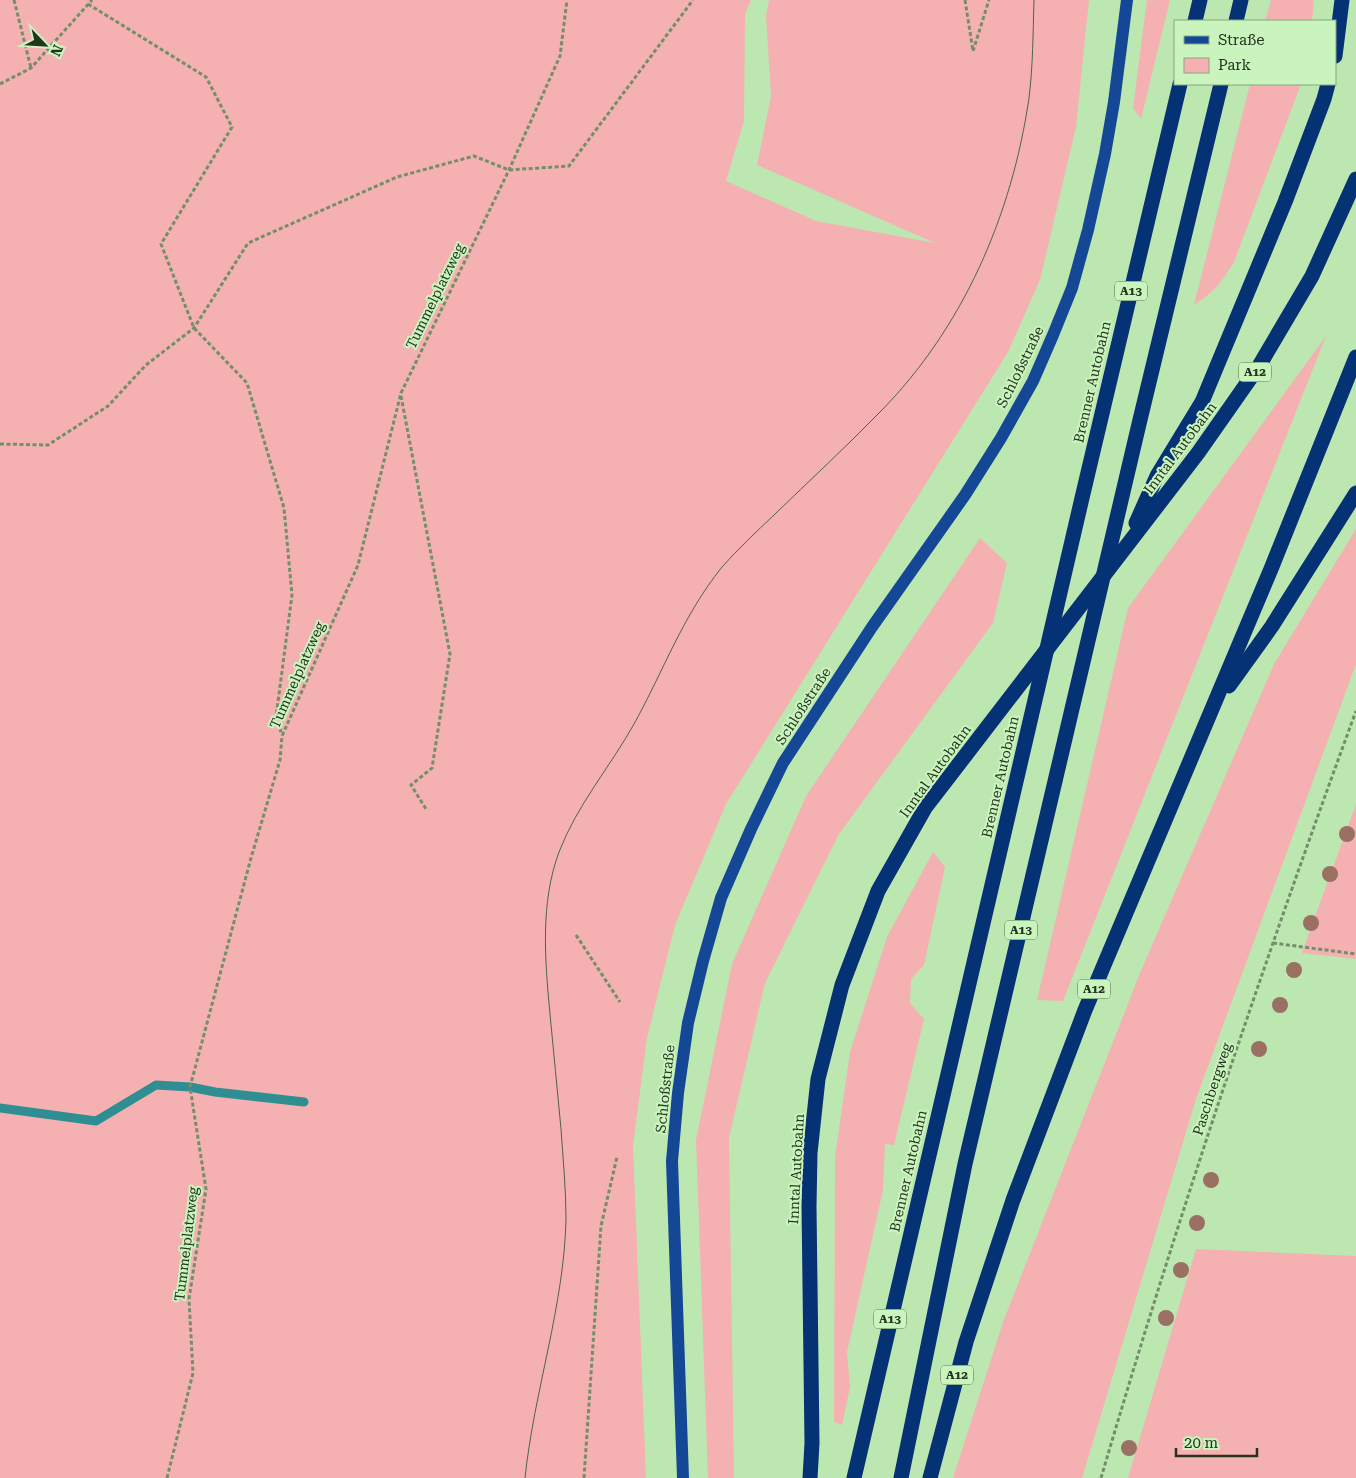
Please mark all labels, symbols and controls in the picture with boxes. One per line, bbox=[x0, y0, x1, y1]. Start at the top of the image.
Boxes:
north arrow bbox=[20, 20, 70, 70]
legend bbox=[1174, 20, 1336, 85]
text: Straße bbox=[1218, 31, 1265, 49]
text: N bbox=[47, 42, 66, 59]
text: Park bbox=[1218, 56, 1252, 74]
street label: Tummelplatzweg bbox=[403, 241, 467, 351]
road number: A13 bbox=[1115, 282, 1147, 300]
street label: Brenner Autobahn bbox=[1070, 320, 1114, 444]
street label: Schloßstraße bbox=[993, 323, 1047, 410]
road number: A12 bbox=[1239, 362, 1271, 382]
street label: Inntal Autobahn bbox=[1140, 399, 1220, 497]
street label: Tummelplatzweg bbox=[266, 619, 328, 731]
street label: Schloßstraße bbox=[772, 664, 834, 748]
street label: Brenner Autobahn bbox=[978, 715, 1022, 839]
street label: Inntal Autobahn bbox=[896, 722, 974, 820]
road number: A13 bbox=[1005, 920, 1037, 940]
road number: A12 bbox=[1078, 980, 1110, 999]
street label: Paschbergweg bbox=[1189, 1041, 1235, 1137]
street label: Schloßstraße bbox=[652, 1044, 678, 1134]
street label: Brenner Autobahn bbox=[886, 1109, 930, 1233]
street label: Inntal Autobahn bbox=[785, 1113, 807, 1225]
street label: Tummelplatzweg bbox=[171, 1186, 201, 1302]
road number: A13 bbox=[874, 1310, 906, 1328]
road number: A12 bbox=[941, 1366, 973, 1384]
scale bar bbox=[1176, 1426, 1257, 1458]
text: 20 m bbox=[1184, 1434, 1219, 1452]

